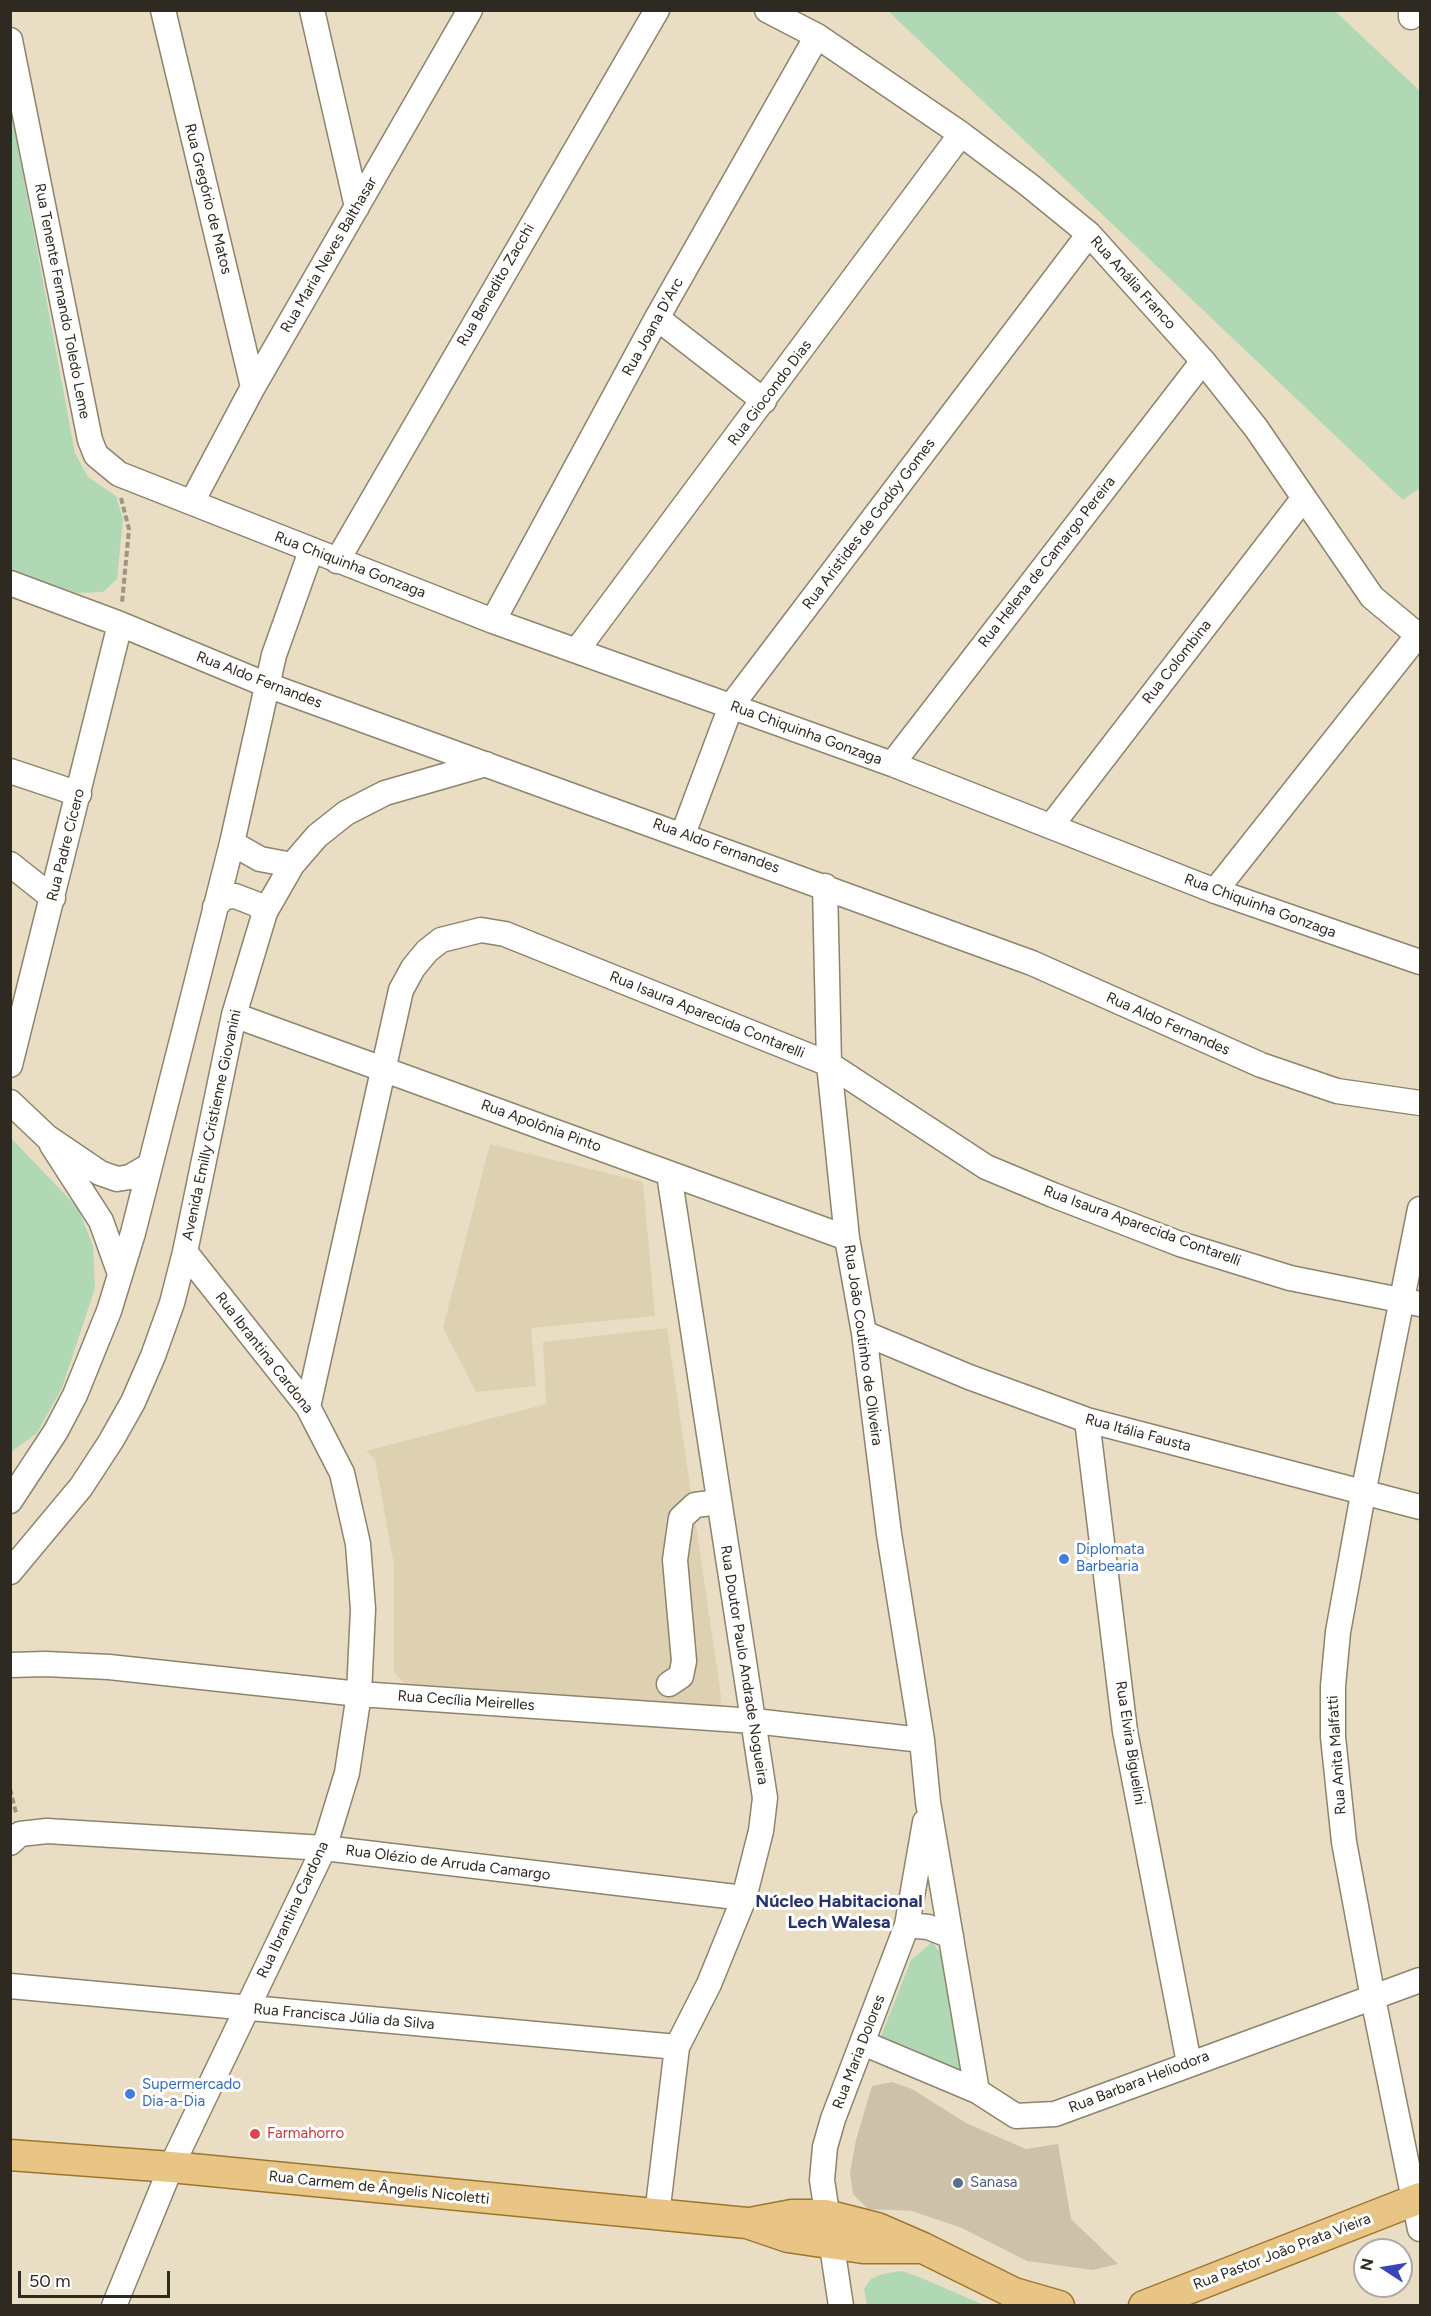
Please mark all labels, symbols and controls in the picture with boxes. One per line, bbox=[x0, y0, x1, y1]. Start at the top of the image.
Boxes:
street label: Rua Gregório de Matos bbox=[181, 122, 235, 276]
street label: Rua Maria Neves Balthasar bbox=[277, 174, 381, 336]
street label: Rua Tenente Fernando Toledo Leme bbox=[30, 182, 94, 420]
street label: Rua Benedito Zacchi bbox=[454, 220, 538, 350]
street label: Rua Anália Franco bbox=[1086, 233, 1180, 333]
street label: Rua Joana D'Arc bbox=[619, 275, 687, 379]
street label: Rua Giocondo Dias bbox=[724, 337, 816, 449]
street label: Rua Aristides de Godóy Gomes bbox=[799, 435, 939, 613]
street label: Rua Helena de Camargo Pereira bbox=[975, 473, 1119, 651]
street label: Rua Chiquinha Gonzaga bbox=[272, 528, 428, 602]
street label: Rua Colombina bbox=[1139, 616, 1215, 708]
street label: Rua Aldo Fernandes bbox=[193, 648, 325, 712]
street label: Rua Chiquinha Gonzaga bbox=[728, 697, 884, 769]
street label: Rua Padre Cícero bbox=[43, 787, 89, 903]
street label: Rua Aldo Fernandes bbox=[650, 815, 782, 877]
street label: Rua Chiquinha Gonzaga bbox=[1182, 870, 1338, 942]
street label: Rua Isaura Aparecida Contarelli bbox=[607, 968, 807, 1062]
street label: Rua Aldo Fernandes bbox=[1103, 989, 1233, 1059]
street label: Avenida Emilly Cristienne Giovanini bbox=[179, 1008, 245, 1242]
street label: Rua Apolônia Pinto bbox=[478, 1096, 604, 1156]
street label: Rua Isaura Aparecida Contarelli bbox=[1041, 1182, 1243, 1270]
street label: Rua João Coutinho de Oliveira bbox=[840, 1243, 886, 1447]
street label: Rua Ibrantina Cardona bbox=[211, 1289, 317, 1417]
street label: Rua Itália Fausta bbox=[1083, 1410, 1193, 1456]
place label: Diplomata Barbearia bbox=[1076, 1541, 1144, 1576]
street label: Rua Doutor Paulo Andrade Nogueira bbox=[716, 1544, 772, 1786]
marker: Diplomata Barbearia bbox=[1057, 1552, 1071, 1566]
street label: Rua Elvira Biguelini bbox=[1111, 1680, 1149, 1806]
street label: Rua Cecília Meirelles bbox=[397, 1687, 535, 1715]
street label: Rua Anita Malfatti bbox=[1324, 1695, 1350, 1815]
street label: Rua Ibrantina Cardona bbox=[253, 1839, 333, 1981]
street label: Rua Olézio de Arruda Camargo bbox=[344, 1841, 552, 1885]
district label: Núcleo Habitacional Lech Walesa bbox=[755, 1891, 923, 1934]
street label: Rua Maria Dolores bbox=[829, 1992, 889, 2112]
street label: Rua Francisca Júlia da Silva bbox=[253, 2000, 435, 2034]
street label: Rua Barbara Heliodora bbox=[1066, 2047, 1212, 2117]
place label: Supermercado Dia-a-Dia bbox=[142, 2076, 241, 2111]
marker: Supermercado Dia-a-Dia bbox=[123, 2087, 137, 2101]
place label: Farmahorro bbox=[267, 2125, 344, 2143]
marker: Farmahorro bbox=[248, 2127, 262, 2141]
street label: Rua Carmem de Ângelis Nicoletti bbox=[268, 2167, 490, 2209]
place label: Sanasa bbox=[970, 2174, 1018, 2192]
marker: Sanasa bbox=[951, 2176, 965, 2190]
street label: Rua Pastor João Prata Vieira bbox=[1191, 2210, 1373, 2294]
north arrow bbox=[1353, 2238, 1413, 2298]
text: N bbox=[1356, 2257, 1377, 2273]
scale bar bbox=[21, 2259, 172, 2297]
text: 50 m bbox=[29, 2270, 71, 2292]

